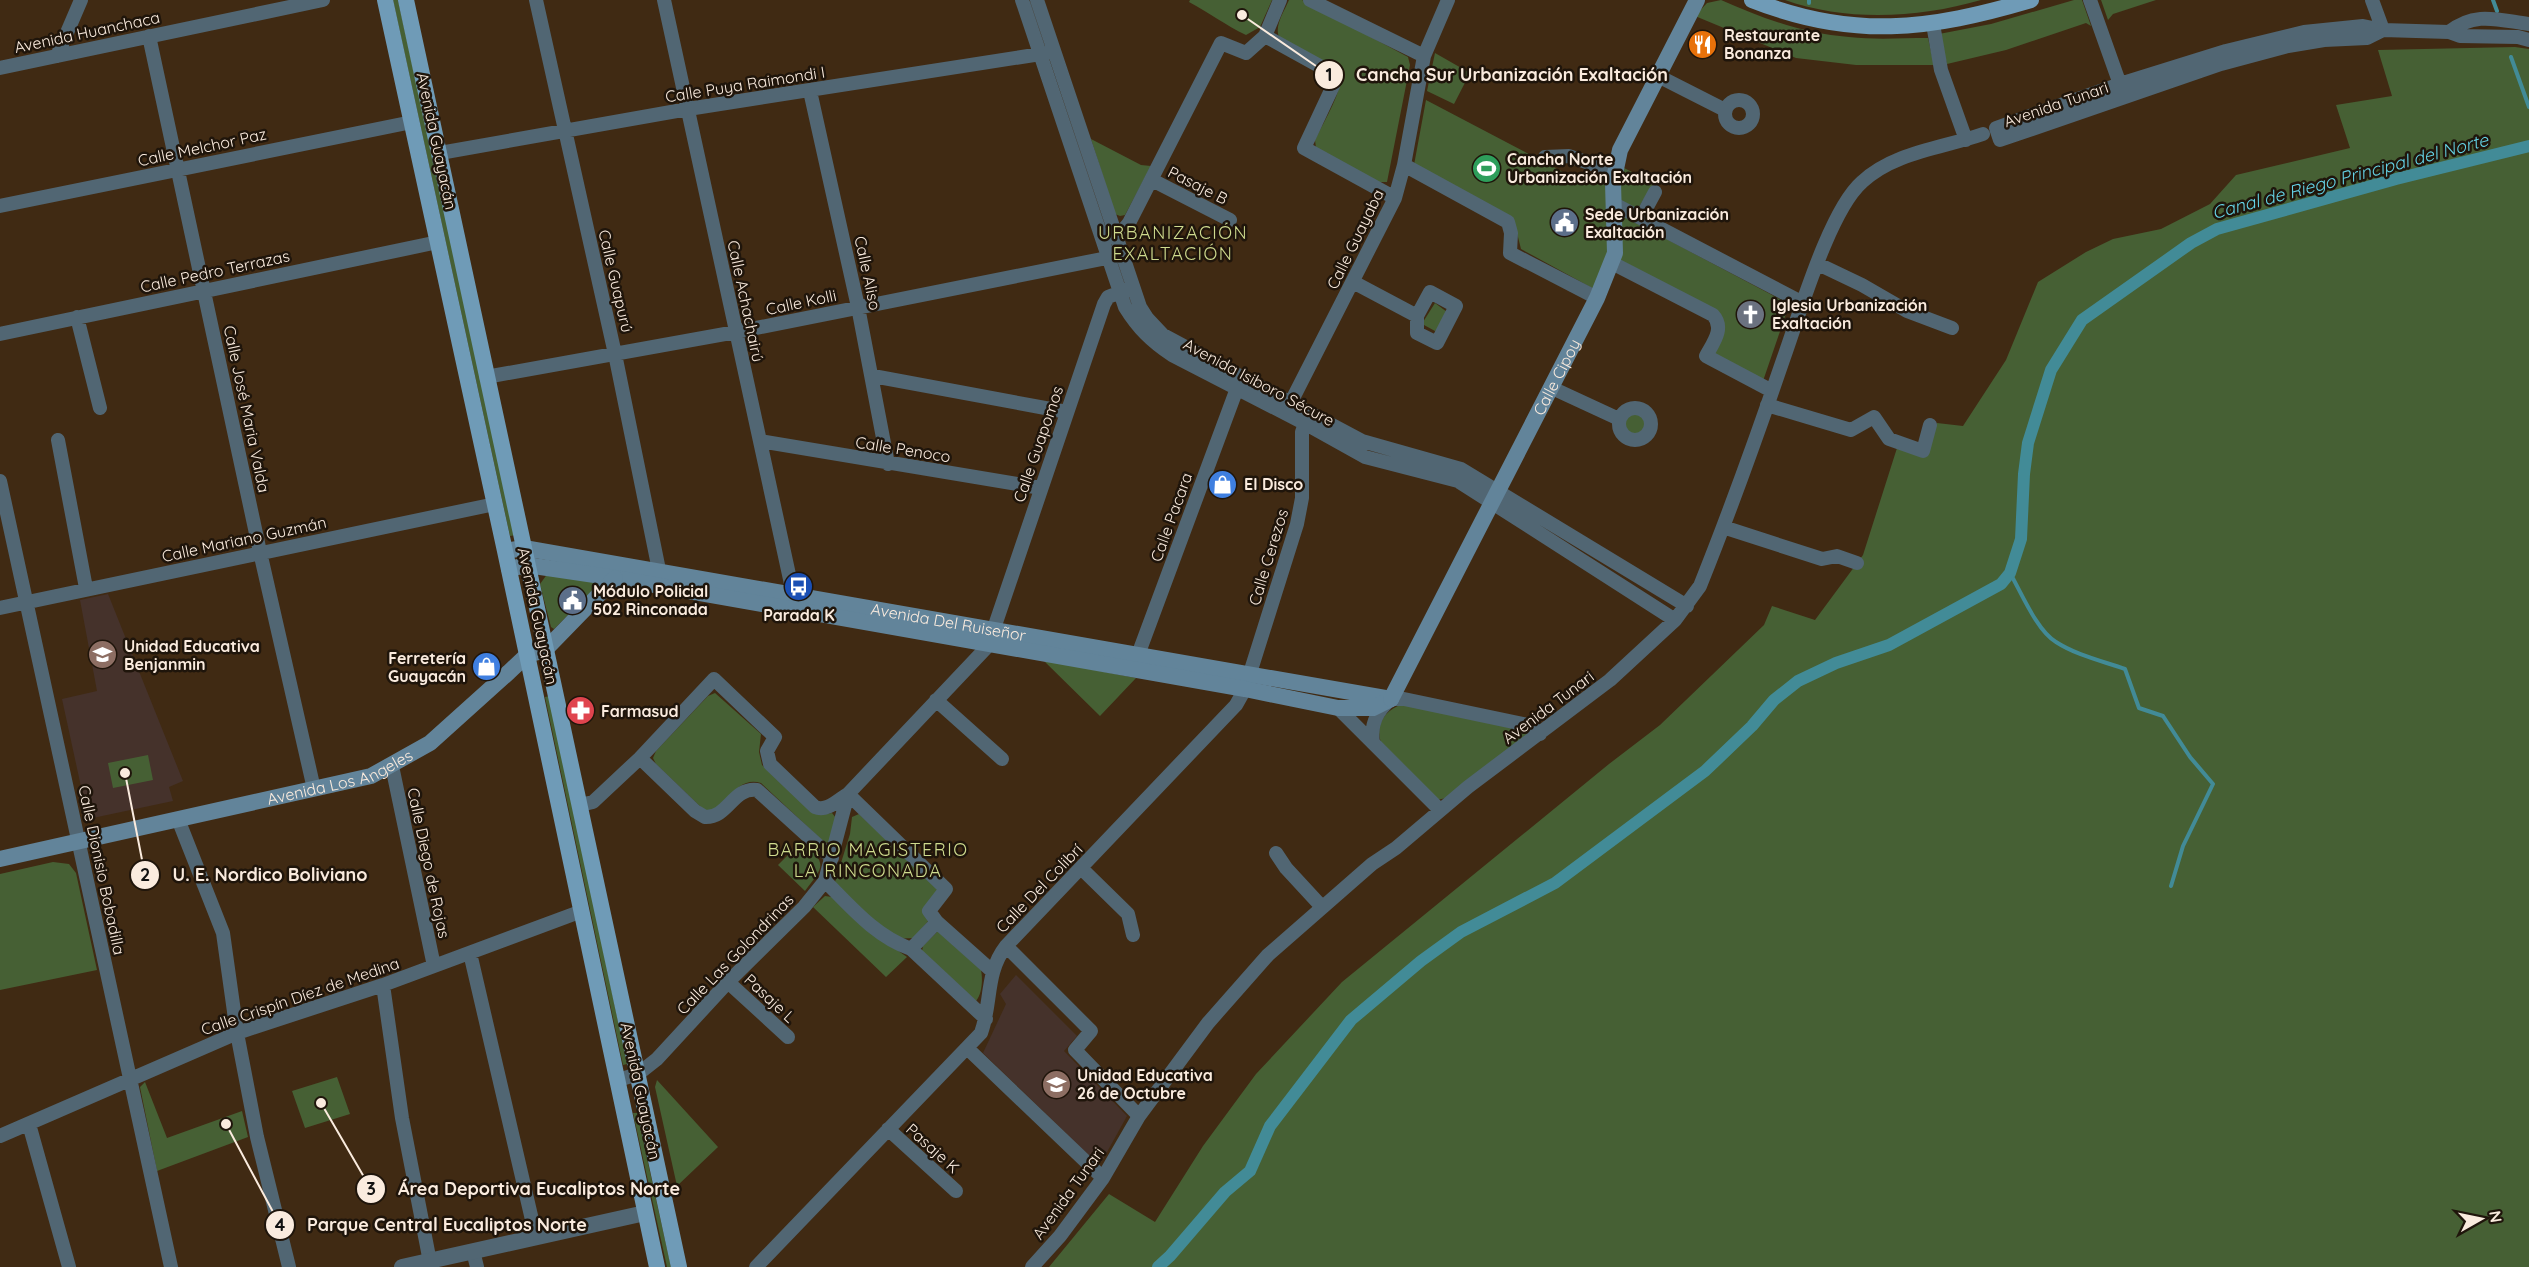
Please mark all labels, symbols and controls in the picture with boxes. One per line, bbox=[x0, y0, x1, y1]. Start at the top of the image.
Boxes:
street label: Avenida Huanchaca bbox=[12, 7, 162, 57]
place label: Restaurante Bonanza bbox=[1724, 25, 1820, 63]
restaurant icon: Restaurante Bonanza bbox=[1687, 28, 1719, 60]
callout: Cancha Sur Urbanización Exaltación bbox=[1314, 57, 1680, 93]
street label: Calle Puya Raimondi I bbox=[664, 62, 826, 106]
text: 1 bbox=[1325, 63, 1333, 86]
text: Cancha Sur Urbanización Exaltación bbox=[1356, 63, 1668, 86]
street label: Avenida Guayacán bbox=[413, 71, 461, 211]
street label: Avenida Tunari bbox=[2001, 77, 2111, 131]
street label: Calle Melchor Paz bbox=[136, 124, 268, 170]
water label: Canal de Riego Principal del Norte bbox=[2209, 128, 2491, 224]
place label: Cancha Norte Urbanización Exaltación bbox=[1507, 149, 1692, 187]
sports icon: Cancha Norte Urbanización Exaltación bbox=[1470, 152, 1502, 184]
street label: Pasaje B bbox=[1165, 161, 1231, 209]
street label: Calle Guayaba bbox=[1322, 186, 1388, 292]
place label: Sede Urbanización Exaltación bbox=[1585, 204, 1729, 242]
public building icon: Sede Urbanización Exaltación bbox=[1548, 207, 1580, 239]
district label: URBANIZACIÓN EXALTACIÓN bbox=[1098, 221, 1248, 265]
street label: Calle Guapurú bbox=[594, 228, 638, 334]
street label: Calle Aliso bbox=[850, 234, 886, 312]
street label: Calle Achachairú bbox=[723, 238, 769, 364]
street label: Calle Pedro Terrazas bbox=[138, 245, 292, 297]
street label: Calle Kolli bbox=[764, 285, 838, 319]
place label: Iglesia Urbanización Exaltación bbox=[1772, 295, 1927, 333]
church icon: Iglesia Urbanización Exaltación bbox=[1735, 298, 1767, 330]
street label: Calle José Maria Valda bbox=[220, 324, 274, 494]
street label: Avenida Isiboro Sécure bbox=[1180, 334, 1338, 430]
street label: Calle Cipoy bbox=[1529, 335, 1584, 419]
street label: Calle Guapomos bbox=[1009, 383, 1067, 505]
street label: Calle Penoco bbox=[854, 432, 952, 466]
shop icon: El Disco bbox=[1207, 468, 1239, 500]
street label: Calle Pacara bbox=[1146, 470, 1196, 564]
place label: El Disco bbox=[1244, 474, 1303, 494]
street label: Calle Cerezos bbox=[1244, 506, 1292, 608]
street label: Calle Mariano Guzmán bbox=[160, 512, 328, 566]
street label: Avenida Guayacán bbox=[514, 546, 562, 686]
bus stop icon: Parada K bbox=[783, 571, 815, 603]
place label: Módulo Policial 502 Rinconada bbox=[593, 581, 708, 619]
public building icon: Módulo Policial 502 Rinconada bbox=[556, 584, 588, 616]
street label: Avenida Del Ruiseñor bbox=[869, 599, 1028, 645]
place label: Parada K bbox=[763, 605, 835, 625]
place label: Unidad Educativa Benjanmin bbox=[124, 636, 260, 674]
school or university icon: Unidad Educativa Benjanmin bbox=[87, 639, 119, 671]
place label: Ferretería Guayacán bbox=[388, 648, 466, 686]
shop icon: Ferretería Guayacán bbox=[471, 651, 503, 683]
street label: Avenida Tunari bbox=[1498, 666, 1598, 748]
pharmacy icon: Farmasud bbox=[564, 695, 596, 727]
place label: Farmasud bbox=[601, 701, 679, 721]
street label: Avenida Los Angeles bbox=[265, 745, 416, 809]
street label: Calle Dionisio Bobadilla bbox=[74, 784, 130, 956]
street label: Calle Diego de Rojas bbox=[403, 786, 455, 940]
district label: BARRIO MAGISTERIO LA RINCONADA bbox=[767, 838, 969, 882]
street label: Calle Del Colibrí bbox=[992, 839, 1087, 937]
callout: U. E. Nordico Boliviano bbox=[130, 857, 379, 893]
text: 2 bbox=[140, 863, 150, 886]
text: U. E. Nordico Boliviano bbox=[173, 863, 367, 886]
street label: Calle Las Golondrinas bbox=[672, 890, 798, 1018]
street label: Calle Crispín Díez de Medina bbox=[198, 953, 402, 1039]
street label: Pasaje L bbox=[740, 969, 800, 1027]
street label: Avenida Guayacán bbox=[617, 1021, 665, 1161]
place label: Unidad Educativa 26 de Octubre bbox=[1077, 1065, 1213, 1103]
school or university icon: Unidad Educativa 26 de Octubre bbox=[1040, 1068, 1072, 1100]
street label: Pasaje K bbox=[902, 1119, 964, 1177]
street label: Avenida Tunari bbox=[1028, 1143, 1108, 1243]
callout: Área Deportiva Eucaliptos Norte bbox=[356, 1171, 693, 1207]
text: 3 bbox=[366, 1177, 376, 1200]
text: Área Deportiva Eucaliptos Norte bbox=[398, 1177, 680, 1200]
north arrow bbox=[2451, 1189, 2511, 1249]
callout: Parque Central Eucaliptos Norte bbox=[265, 1207, 599, 1243]
text: N bbox=[2485, 1209, 2507, 1224]
text: 4 bbox=[275, 1213, 286, 1236]
text: Parque Central Eucaliptos Norte bbox=[307, 1213, 587, 1236]

